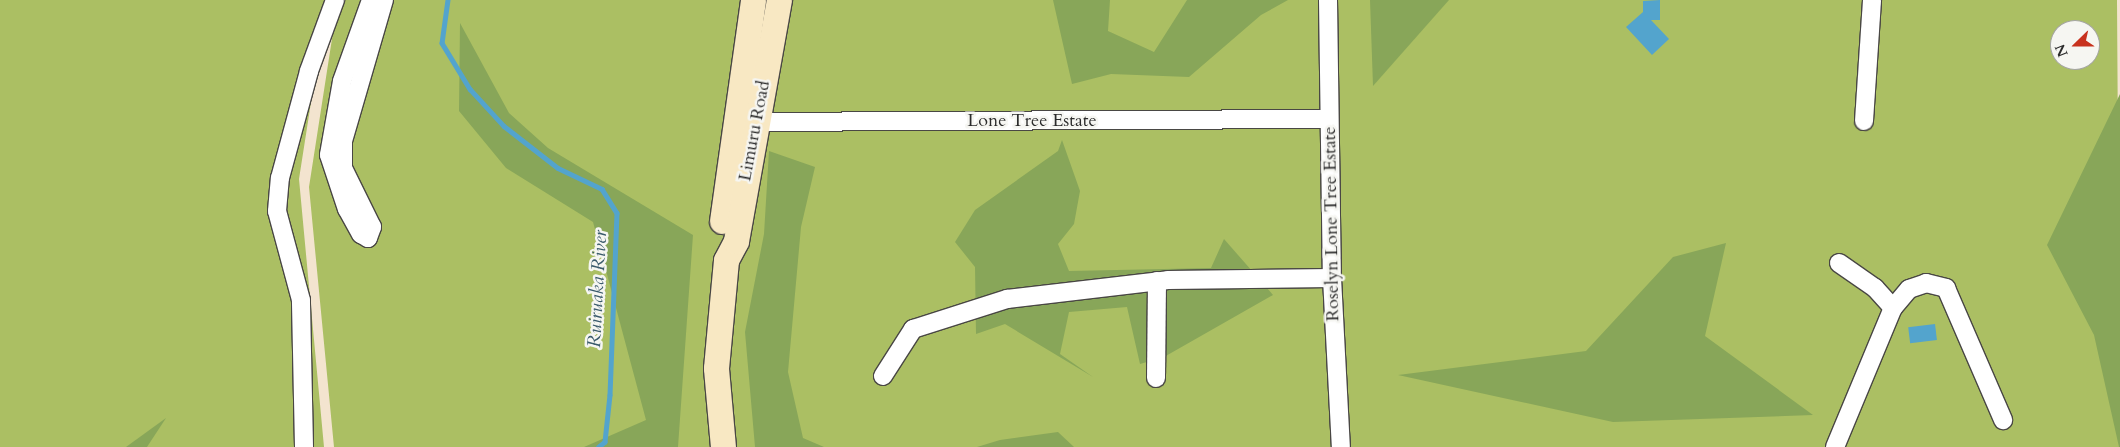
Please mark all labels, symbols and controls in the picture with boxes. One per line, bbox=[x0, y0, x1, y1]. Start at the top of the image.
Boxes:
north arrow bbox=[2050, 20, 2100, 70]
text: N bbox=[2050, 41, 2073, 60]
street label: Limuru Road bbox=[735, 79, 775, 183]
street label: Lone Tree Estate bbox=[967, 110, 1097, 132]
street label: Roselyn Lone Tree Estate bbox=[1320, 126, 1344, 322]
water label: Ruiruaka River bbox=[584, 230, 612, 348]

